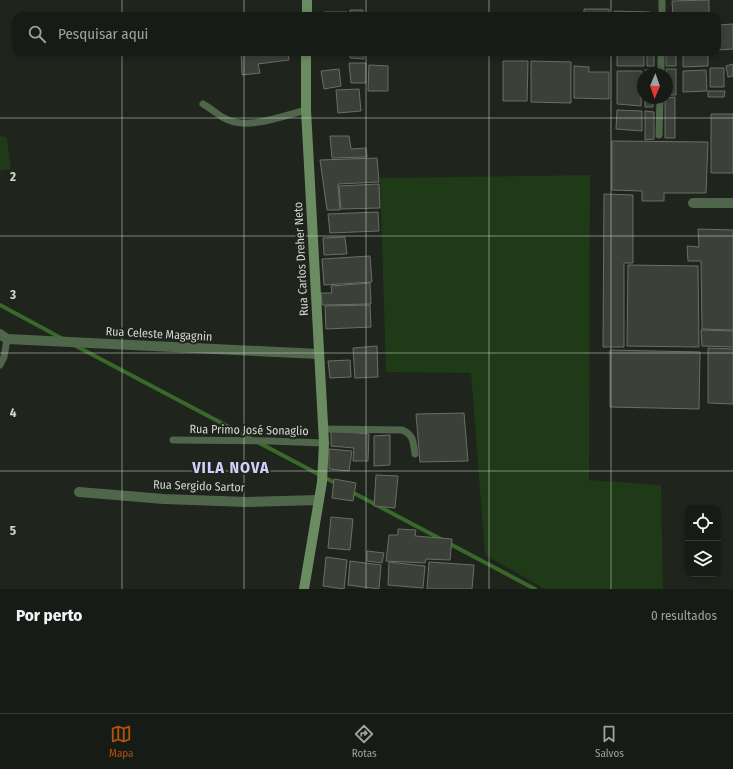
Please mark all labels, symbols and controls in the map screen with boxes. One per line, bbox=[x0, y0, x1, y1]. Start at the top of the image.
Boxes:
search box bbox=[12, 12, 721, 56]
icon: search bbox=[26, 23, 48, 45]
text: Pesquisar aqui bbox=[58, 25, 148, 43]
north arrow bbox=[637, 68, 673, 104]
text: 2 bbox=[9, 169, 16, 184]
street label: Rua Carlos Dreher Neto bbox=[291, 202, 311, 316]
text: 3 bbox=[9, 287, 16, 302]
street label: Rua Celeste Magagnin bbox=[105, 324, 213, 344]
text: 4 bbox=[10, 405, 17, 420]
street label: Rua Primo José Sonaglio bbox=[189, 422, 309, 438]
district label: VILA NOVA bbox=[191, 458, 270, 477]
street label: Rua Sergido Sartor bbox=[153, 477, 246, 495]
map controls bbox=[685, 505, 721, 577]
button: locate bbox=[685, 505, 721, 541]
text: 5 bbox=[10, 523, 16, 538]
button: layers bbox=[685, 541, 721, 577]
text: Por perto bbox=[16, 605, 82, 626]
text: 0 resultados bbox=[651, 608, 717, 623]
tab: Mapa bbox=[109, 723, 133, 760]
tab: Rotas bbox=[352, 723, 377, 760]
tab: Salvos bbox=[595, 723, 624, 760]

